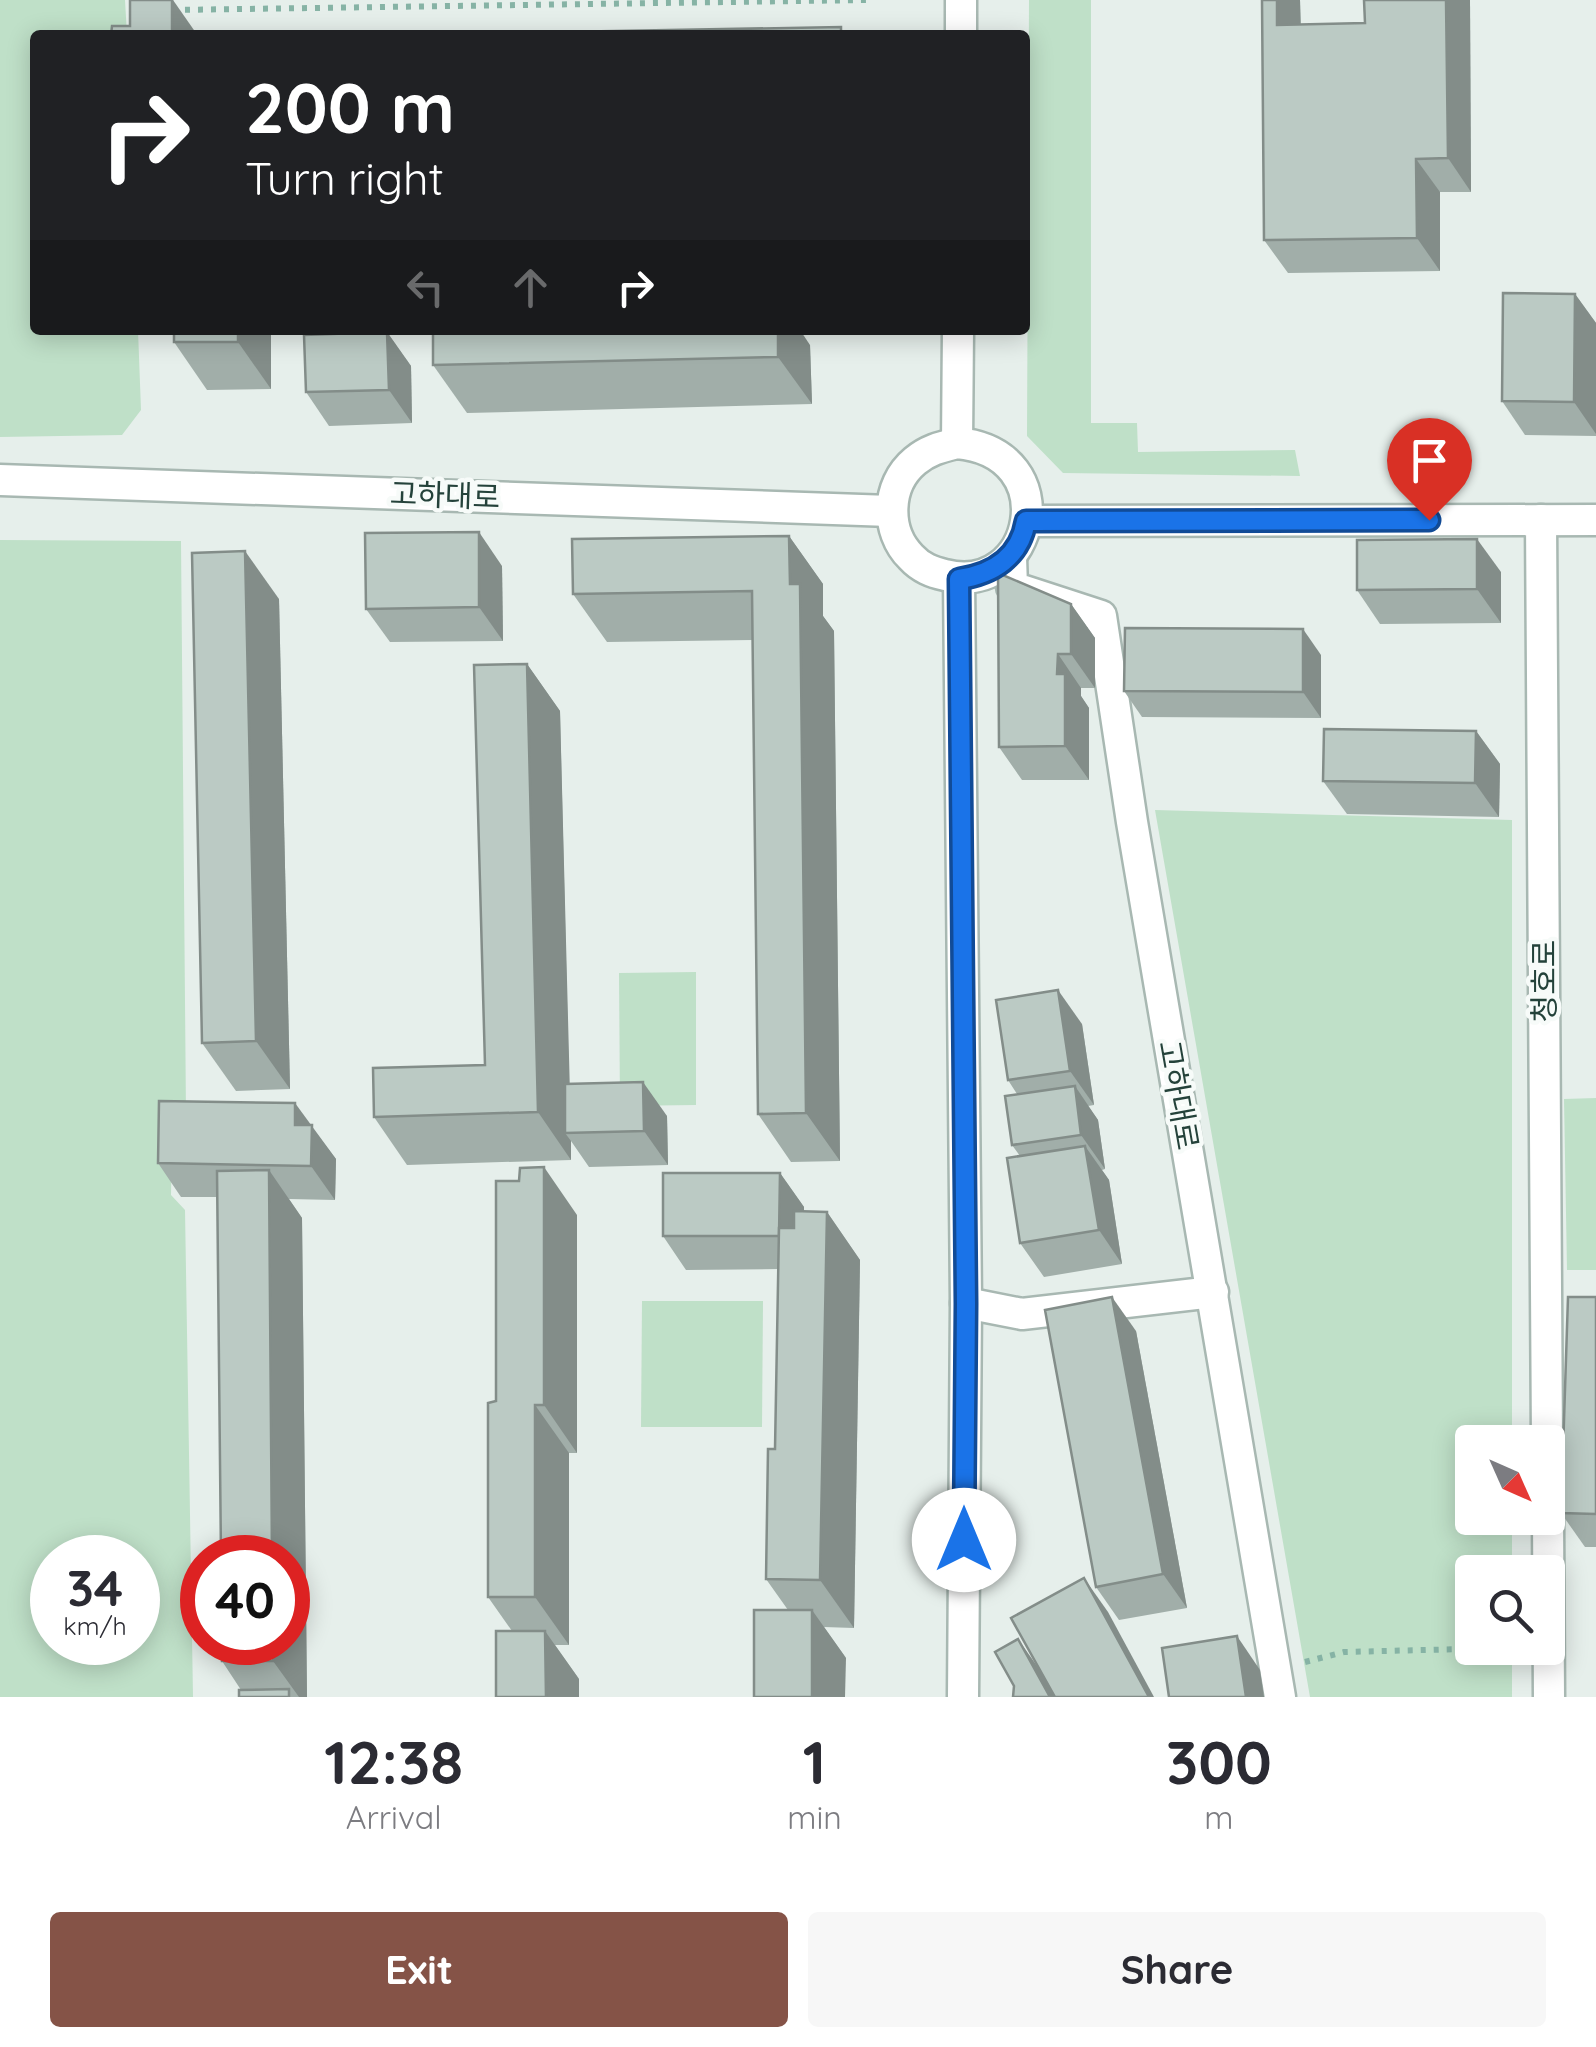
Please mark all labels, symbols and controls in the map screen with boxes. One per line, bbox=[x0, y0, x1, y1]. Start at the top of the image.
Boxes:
text: 200 m bbox=[245, 63, 455, 151]
icon: right bbox=[80, 70, 210, 200]
text: Turn right bbox=[245, 150, 444, 206]
icon: left bbox=[398, 260, 453, 315]
icon: ahead bbox=[503, 260, 558, 315]
icon: right bbox=[608, 260, 663, 315]
pin bbox=[1387, 418, 1472, 521]
icon: arrive bbox=[1402, 433, 1457, 488]
street label: 고하대로 bbox=[389, 474, 501, 516]
street label: 청호로 bbox=[1525, 940, 1563, 1022]
street label: 고하대로 bbox=[1151, 1037, 1207, 1153]
north arrow bbox=[1455, 1425, 1565, 1535]
map controls bbox=[1455, 1425, 1565, 1665]
position arrow bbox=[912, 1488, 1016, 1592]
speed limit sign: 40 bbox=[180, 1535, 310, 1665]
button: search bbox=[1455, 1555, 1565, 1665]
text: 34 bbox=[67, 1556, 123, 1619]
text: km/h bbox=[63, 1610, 127, 1641]
text: 12:38 bbox=[324, 1724, 463, 1799]
text: 1 bbox=[803, 1724, 826, 1799]
text: 300 bbox=[1166, 1724, 1272, 1799]
text: Arrival bbox=[346, 1797, 442, 1837]
text: min bbox=[787, 1797, 842, 1837]
text: m bbox=[1204, 1797, 1233, 1837]
button: Exit bbox=[50, 1912, 788, 2027]
button: Share bbox=[808, 1912, 1546, 2027]

